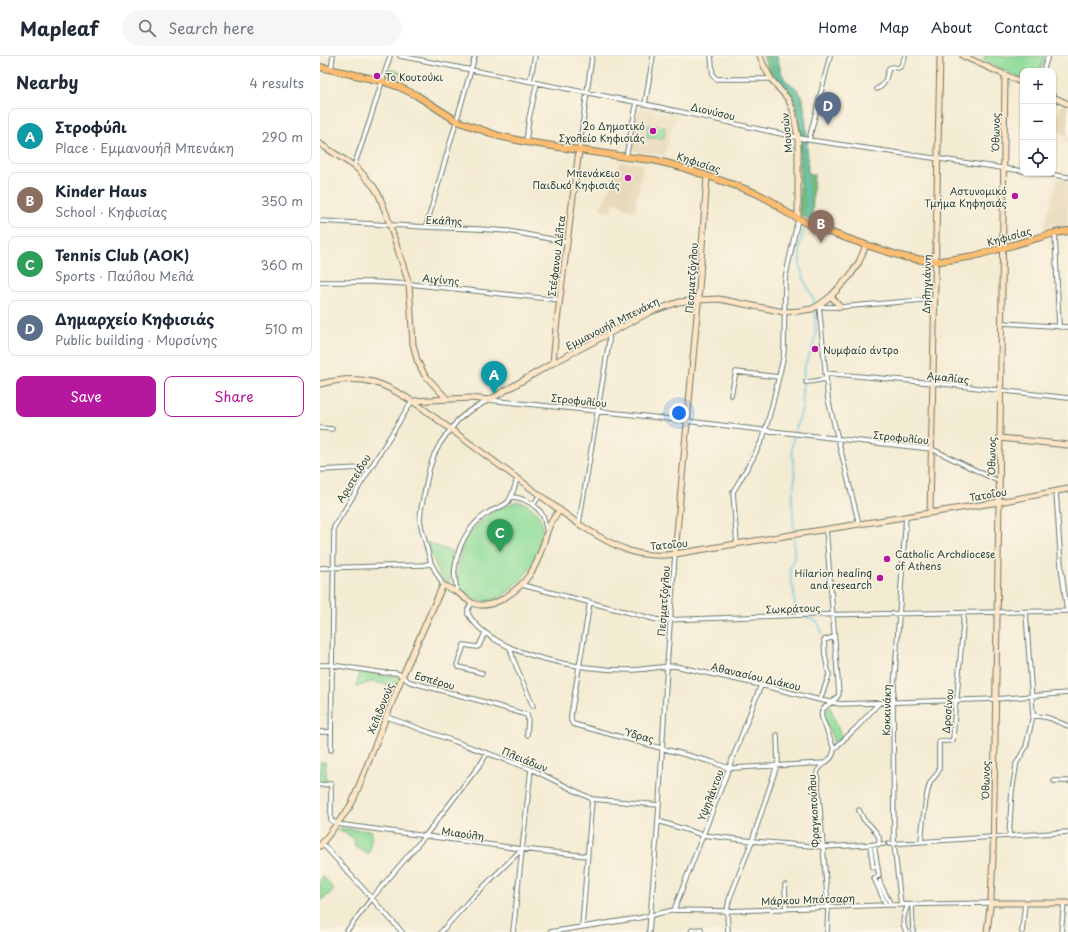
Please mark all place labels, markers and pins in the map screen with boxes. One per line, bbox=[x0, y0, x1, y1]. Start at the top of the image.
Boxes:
place label: Το Κουτούκι bbox=[385, 69, 444, 84]
marker: Το Κουτούκι bbox=[372, 71, 382, 81]
pin: D bbox=[815, 92, 841, 125]
place label: 2ο Δημοτικό Σχολείο Κηφισιάς bbox=[559, 118, 645, 145]
marker: 2ο Δημοτικό Σχολείο Κηφισιάς bbox=[648, 126, 658, 136]
place label: Μπενάκειο Παιδικό Κηφισιάς bbox=[533, 165, 620, 192]
marker: Μπενάκειο Παιδικό Κηφισιάς bbox=[623, 173, 633, 183]
place label: Αστυνομικό Τμήμα Κηφησιάς bbox=[924, 183, 1007, 210]
marker: Αστυνομικό Τμήμα Κηφησιάς bbox=[1010, 191, 1020, 201]
pin: B bbox=[808, 210, 834, 243]
place label: Νυμφαίο άντρο bbox=[823, 342, 899, 358]
marker: Νυμφαίο άντρο bbox=[810, 344, 820, 354]
pin: A bbox=[481, 361, 507, 394]
pin: C bbox=[487, 519, 513, 552]
place label: Catholic Archdiocese of Athens bbox=[895, 546, 996, 573]
marker: Catholic Archdiocese of Athens bbox=[882, 554, 892, 564]
place label: Hilarion healing and research bbox=[795, 565, 872, 592]
marker: Hilarion healing and research bbox=[875, 573, 885, 583]

